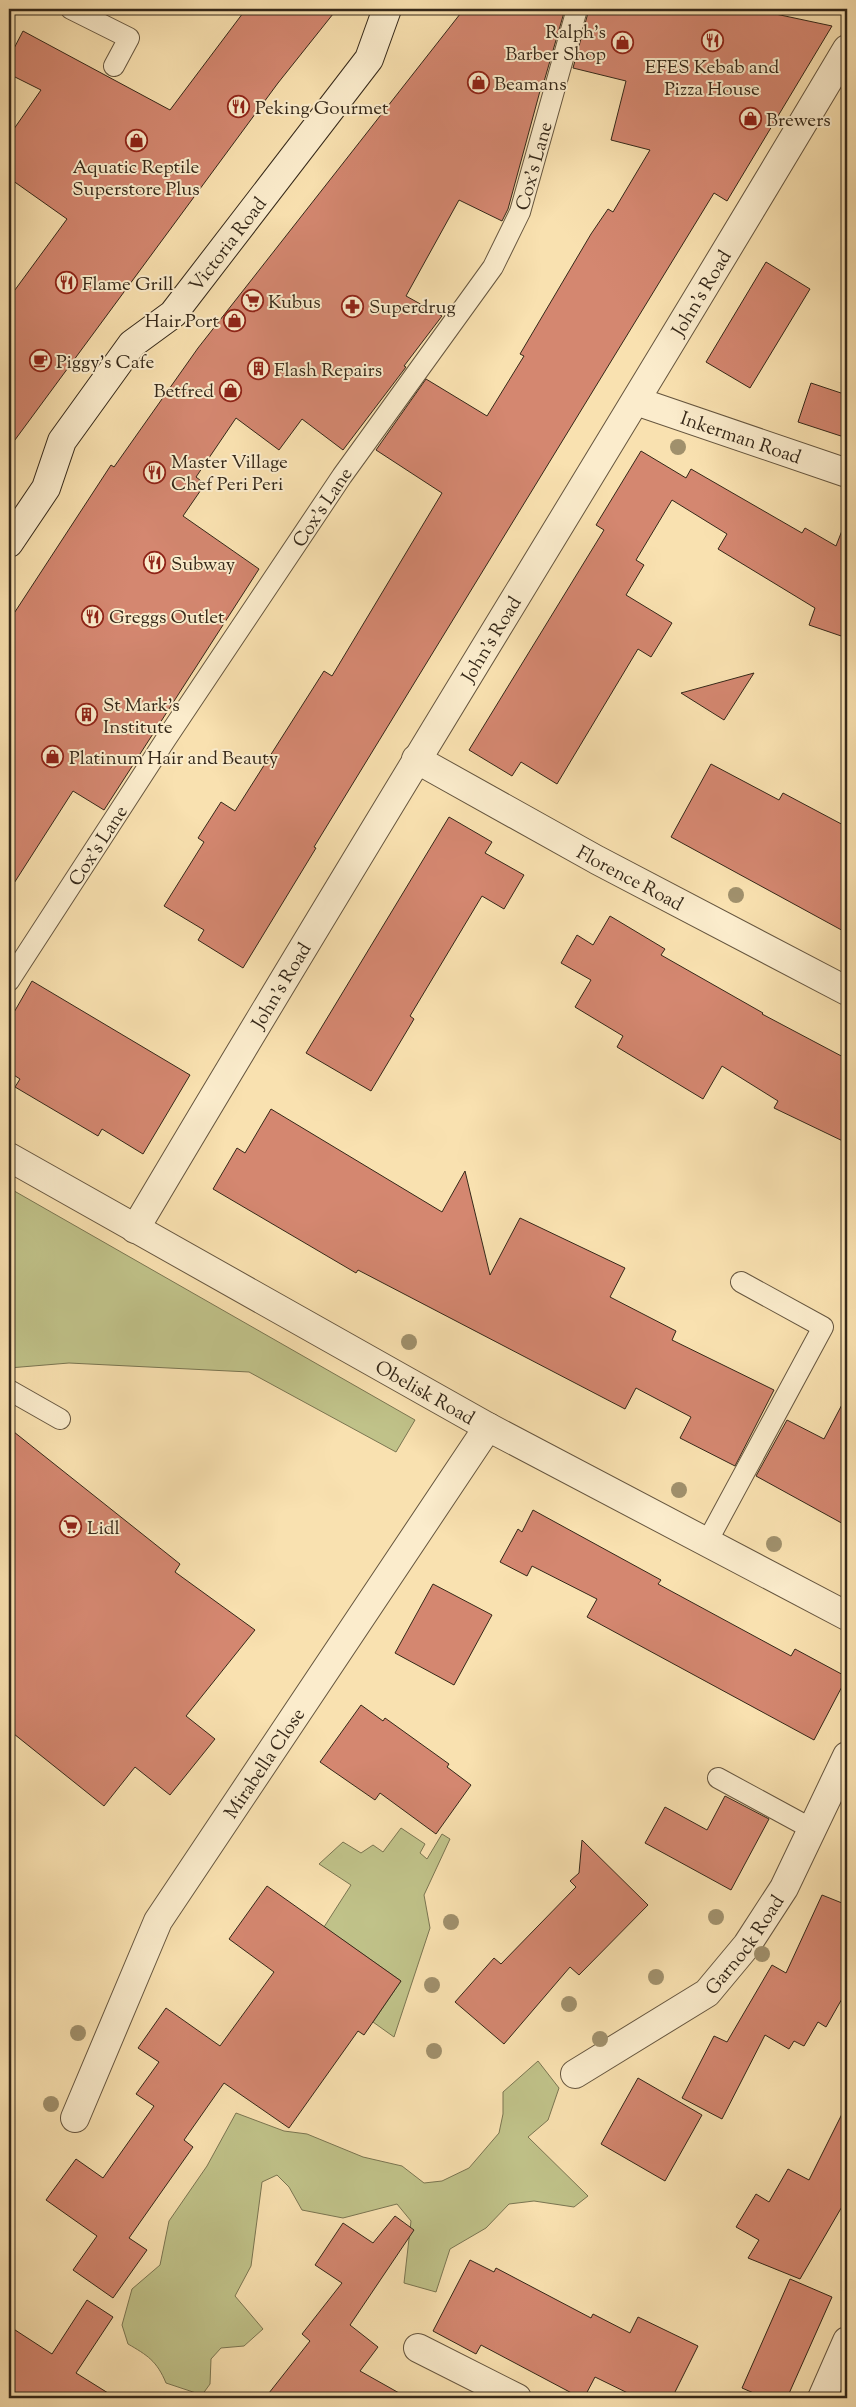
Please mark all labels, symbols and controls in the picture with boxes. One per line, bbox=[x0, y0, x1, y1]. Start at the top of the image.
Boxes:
place label: Ralph's Barber Shop bbox=[505, 20, 606, 69]
restaurant icon: EFES Kebab and Pizza House bbox=[700, 28, 724, 52]
shop icon: Ralph's Barber Shop bbox=[610, 30, 634, 54]
place label: EFES Kebab and Pizza House bbox=[645, 55, 779, 104]
shop icon: Beamans bbox=[466, 71, 490, 95]
place label: Beamans bbox=[494, 72, 567, 99]
restaurant icon: Peking Gourmet bbox=[227, 95, 251, 119]
place label: Peking Gourmet bbox=[255, 96, 389, 123]
shop icon: Brewers bbox=[738, 107, 762, 131]
place label: Brewers bbox=[766, 108, 831, 135]
street label: Cox's Lane bbox=[510, 119, 561, 214]
shop icon: Aquatic Reptile Superstore Plus bbox=[124, 128, 148, 152]
place label: Aquatic Reptile Superstore Plus bbox=[72, 155, 200, 204]
street label: Victoria Road bbox=[184, 192, 274, 298]
street label: John's Road bbox=[666, 246, 740, 343]
restaurant icon: Flame Grill bbox=[54, 271, 78, 295]
place label: Flame Grill bbox=[82, 272, 174, 299]
supermarket icon: Kubus bbox=[240, 289, 264, 313]
place label: Kubus bbox=[268, 290, 321, 317]
pharmacy icon: Superdrug bbox=[341, 294, 365, 318]
place label: Superdrug bbox=[369, 295, 456, 322]
shop icon: Hair Port bbox=[223, 308, 247, 332]
place label: Hair Port bbox=[145, 309, 219, 336]
cafe icon: Piggy's Cafe bbox=[28, 349, 52, 373]
place label: Piggy's Cafe bbox=[56, 350, 155, 377]
building icon: Flash Repairs bbox=[246, 357, 270, 381]
place label: Flash Repairs bbox=[274, 358, 382, 385]
shop icon: Betfred bbox=[218, 378, 242, 402]
place label: Betfred bbox=[154, 379, 214, 406]
street label: Inkerman Road bbox=[676, 406, 804, 472]
place label: Master Village Chef Peri Peri bbox=[171, 450, 288, 499]
restaurant icon: Master Village Chef Peri Peri bbox=[143, 460, 167, 484]
street label: Cox's Lane bbox=[287, 462, 360, 553]
restaurant icon: Subway bbox=[143, 551, 167, 575]
place label: Subway bbox=[171, 552, 236, 579]
street label: John's Road bbox=[456, 592, 529, 689]
restaurant icon: Greggs Outlet bbox=[81, 604, 105, 628]
place label: Greggs Outlet bbox=[109, 605, 225, 632]
place label: St Mark's Institute bbox=[103, 693, 180, 742]
building icon: St Mark's Institute bbox=[75, 703, 99, 727]
shop icon: Platinum Hair and Beauty bbox=[41, 745, 65, 769]
place label: Platinum Hair and Beauty bbox=[69, 746, 279, 773]
street label: Cox's Lane bbox=[63, 801, 135, 892]
street label: Florence Road bbox=[571, 840, 688, 919]
street label: John's Road bbox=[246, 938, 319, 1036]
street label: Obelisk Road bbox=[369, 1355, 479, 1433]
supermarket icon: Lidl bbox=[59, 1515, 83, 1539]
place label: Lidl bbox=[87, 1516, 120, 1543]
street label: Mirabella Close bbox=[219, 1703, 313, 1825]
street label: Garnock Road bbox=[700, 1890, 792, 2002]

